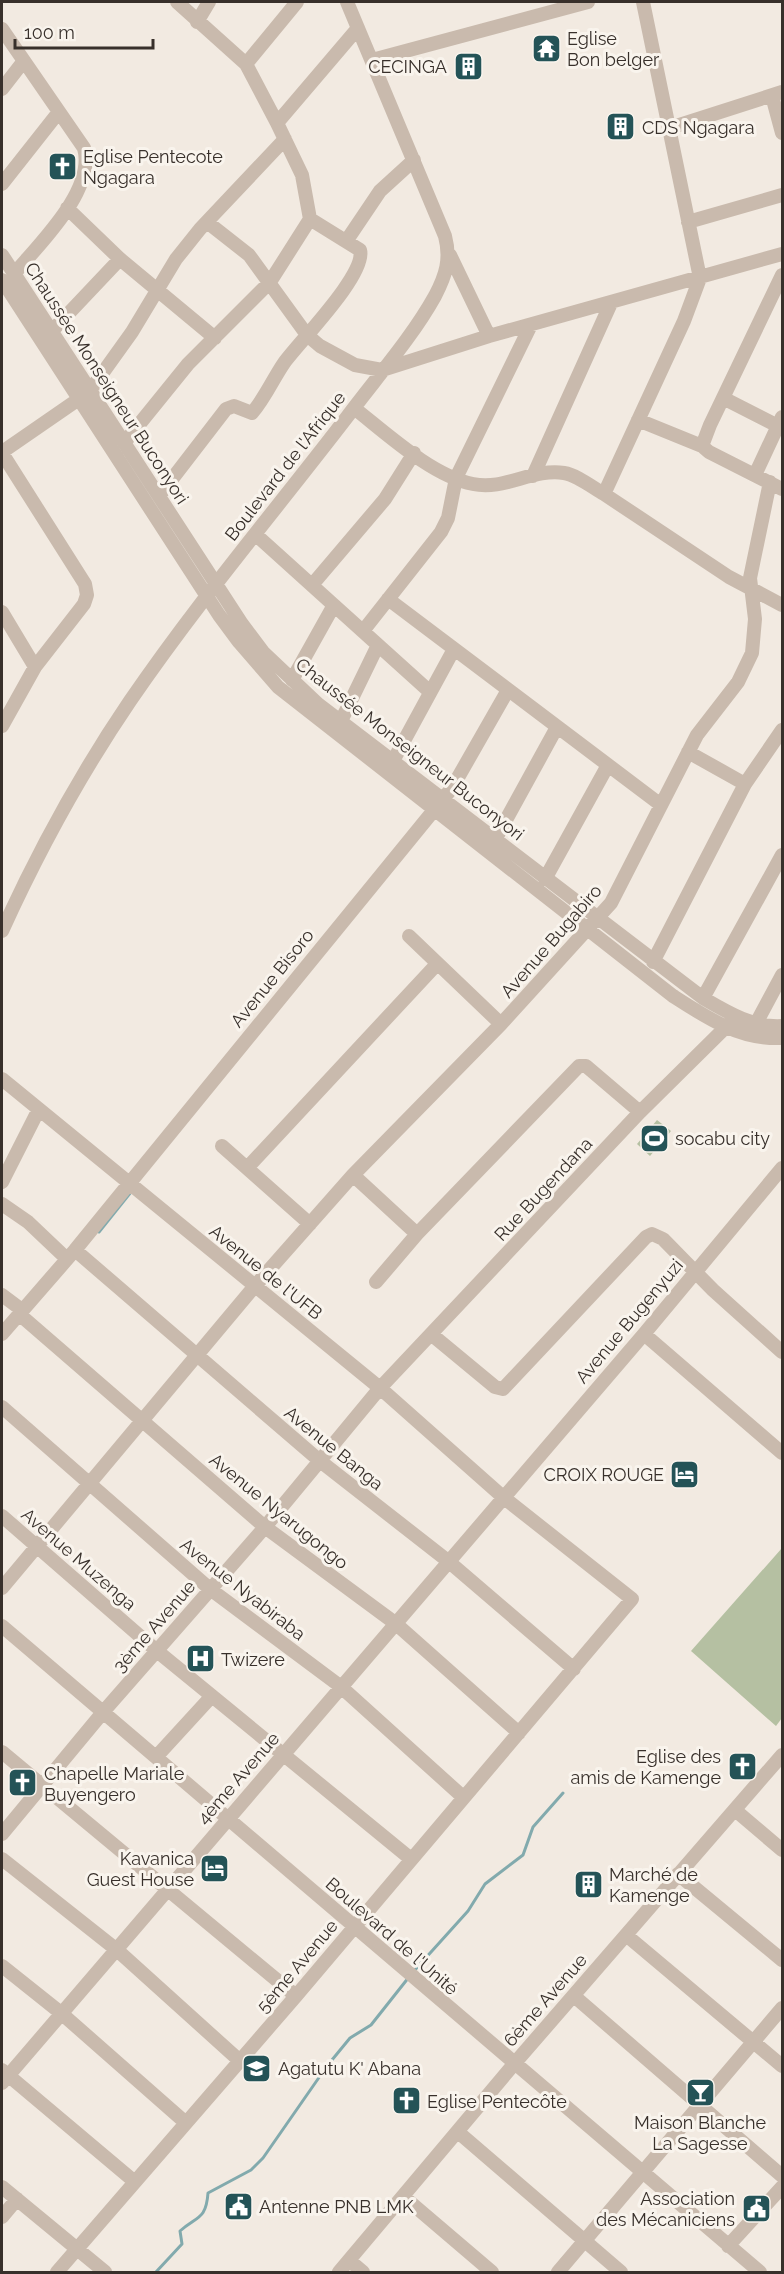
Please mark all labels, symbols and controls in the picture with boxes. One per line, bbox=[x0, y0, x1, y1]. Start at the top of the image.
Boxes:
scale bar bbox=[15, 12, 153, 50]
text: 100 m bbox=[24, 22, 75, 43]
place label: Eglise Bon belger bbox=[567, 28, 660, 70]
temple icon: Eglise Bon belger bbox=[530, 32, 562, 64]
building icon: CECINGA bbox=[452, 50, 484, 82]
place label: CECINGA bbox=[368, 56, 447, 77]
building icon: CDS Ngagara bbox=[605, 111, 637, 143]
place label: CDS Ngagara bbox=[642, 117, 754, 138]
place label: Eglise Pentecote Ngagara bbox=[83, 146, 223, 188]
church icon: Eglise Pentecote Ngagara bbox=[46, 150, 78, 182]
street label: Chaussée Monseigneur Buconyori bbox=[21, 258, 193, 508]
street label: Boulevard de l'Afrique bbox=[220, 387, 350, 545]
street label: Chaussée Monseigneur Buconyori bbox=[292, 653, 528, 845]
street label: Avenue Bugabiro bbox=[496, 880, 606, 1002]
street label: Avenue Bisoro bbox=[226, 925, 318, 1031]
sports icon: socabu city bbox=[638, 1122, 670, 1154]
place label: socabu city bbox=[675, 1128, 770, 1149]
street label: Rue Bugendana bbox=[490, 1133, 596, 1245]
street label: Avenue de l'UFB bbox=[206, 1220, 326, 1324]
street label: Avenue Bugenyuzi bbox=[571, 1255, 687, 1387]
street label: Avenue Banga bbox=[280, 1402, 388, 1494]
street label: Avenue Nyarugongo bbox=[206, 1449, 353, 1574]
hotel icon: CROIX ROUGE bbox=[669, 1458, 701, 1490]
place label: CROIX ROUGE bbox=[543, 1464, 664, 1485]
street label: Avenue Muzenga bbox=[17, 1504, 141, 1614]
street label: Avenue Nyabiraba bbox=[176, 1534, 310, 1644]
street label: 3ème Avenue bbox=[109, 1576, 200, 1676]
hospital icon: Twizere bbox=[184, 1643, 216, 1675]
place label: Twizere bbox=[221, 1649, 285, 1670]
street label: 4ème Avenue bbox=[192, 1728, 284, 1828]
place label: Eglise des amis de Kamenge bbox=[570, 1746, 721, 1788]
church icon: Eglise des amis de Kamenge bbox=[726, 1750, 758, 1782]
place label: Chapelle Mariale Buyengero bbox=[44, 1763, 185, 1805]
church icon: Chapelle Mariale Buyengero bbox=[7, 1767, 39, 1799]
place label: Kavanica Guest House bbox=[87, 1848, 194, 1890]
hotel icon: Kavanica Guest House bbox=[199, 1852, 231, 1884]
place label: Marché de Kamenge bbox=[609, 1864, 698, 1906]
building icon: Marché de Kamenge bbox=[572, 1868, 604, 1900]
street label: Boulevard de l'Unité bbox=[322, 1873, 463, 1999]
street label: 5ème Avenue bbox=[252, 1915, 342, 2017]
street label: 6ème Avenue bbox=[499, 1949, 591, 2051]
school or university icon: Agatutu K' Abana bbox=[241, 2052, 273, 2084]
place label: Agatutu K' Abana bbox=[278, 2058, 421, 2079]
bar icon: Maison Blanche La Sagesse bbox=[684, 2077, 716, 2109]
church icon: Eglise Pentecôte bbox=[390, 2085, 422, 2117]
place label: Eglise Pentecôte bbox=[427, 2091, 567, 2112]
place label: Maison Blanche La Sagesse bbox=[634, 2112, 766, 2154]
place label: Association des Mécaniciens bbox=[596, 2188, 735, 2230]
public building icon: Antenne PNB LMK bbox=[222, 2190, 254, 2222]
public building icon: Association des Mécaniciens bbox=[740, 2192, 772, 2224]
place label: Antenne PNB LMK bbox=[259, 2196, 414, 2217]

